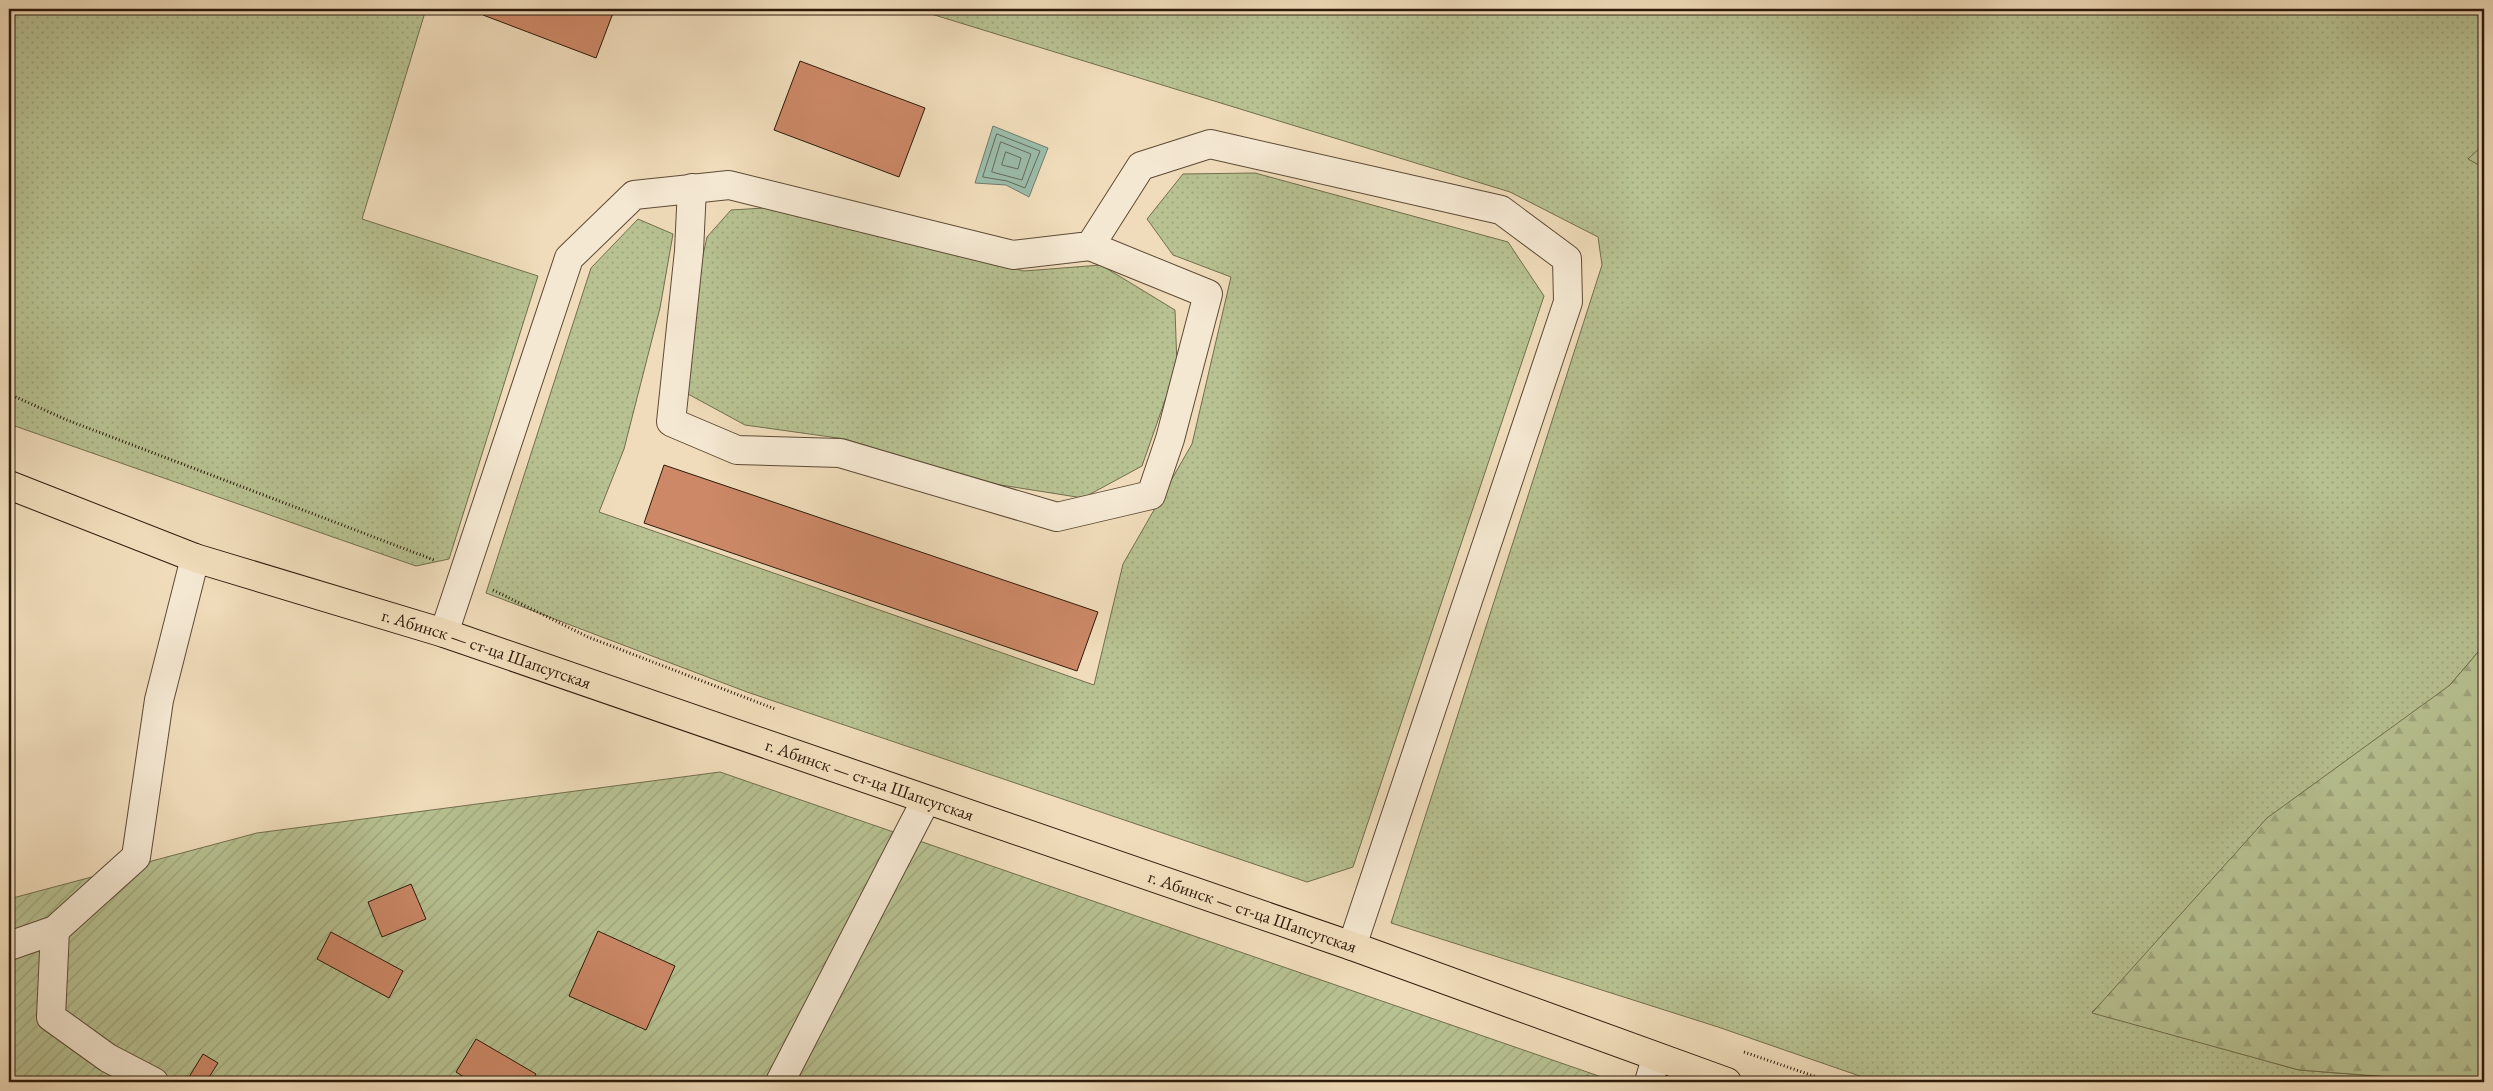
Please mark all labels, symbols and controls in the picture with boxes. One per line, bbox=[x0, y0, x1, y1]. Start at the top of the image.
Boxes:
street label: г. Абинск — ст-ца Шапсугская bbox=[379, 603, 594, 694]
street label: г. Абинск — ст-ца Шапсугская bbox=[762, 733, 977, 826]
street label: г. Абинск — ст-ца Шапсугская bbox=[1145, 865, 1360, 958]

